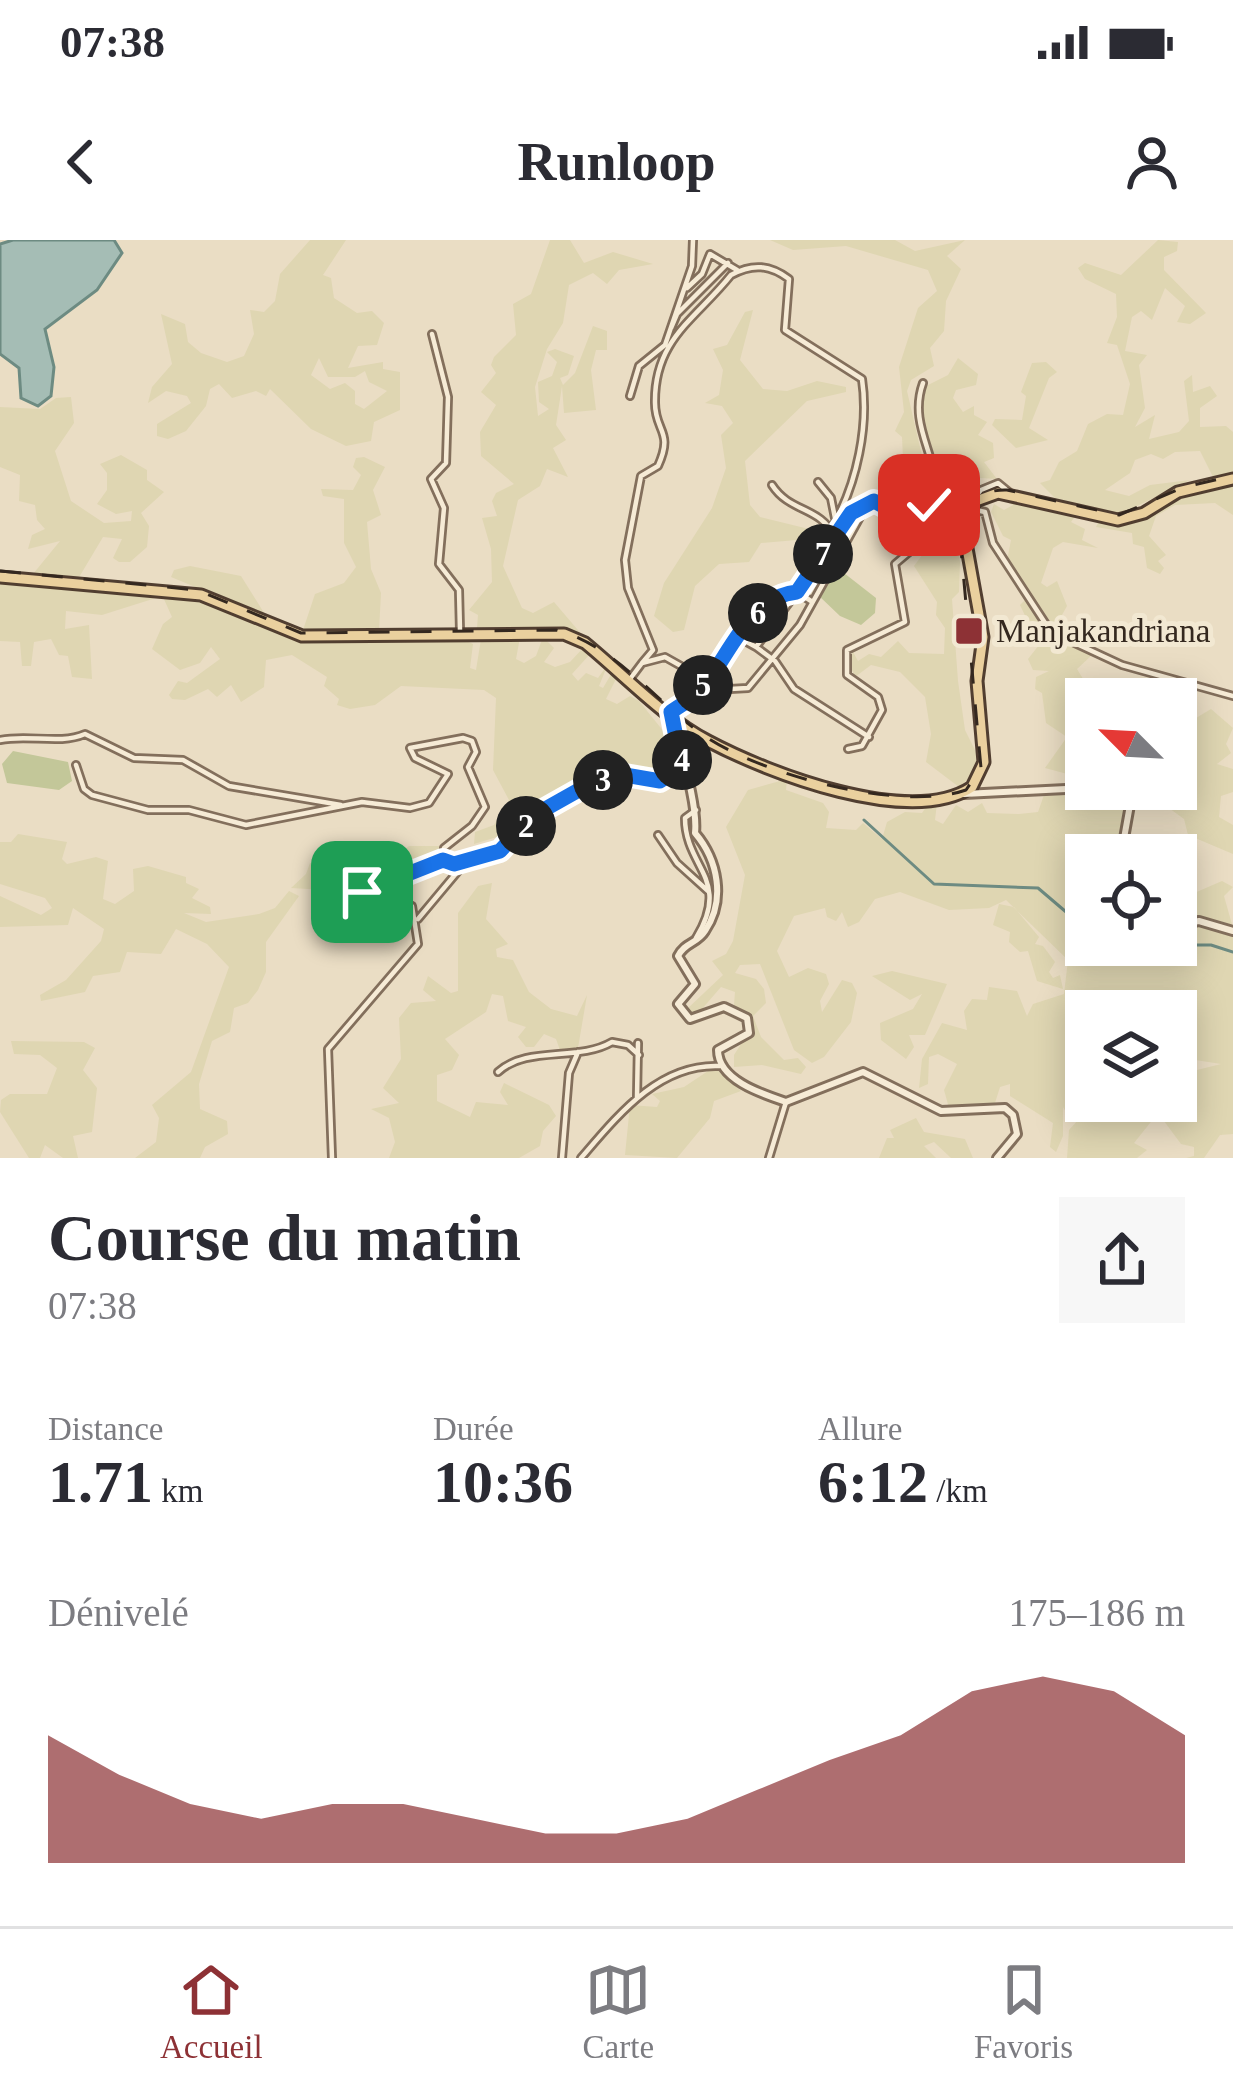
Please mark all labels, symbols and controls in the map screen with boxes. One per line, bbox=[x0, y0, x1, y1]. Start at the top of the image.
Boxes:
text: 07:38 bbox=[60, 17, 165, 67]
icon: back bbox=[48, 129, 114, 195]
icon: person bbox=[1119, 129, 1185, 195]
text: Runloop bbox=[517, 132, 716, 192]
pin bbox=[878, 454, 980, 556]
icon: check bbox=[896, 472, 962, 538]
pin: 7 bbox=[793, 524, 853, 584]
text: 7 bbox=[815, 536, 831, 572]
pin: 6 bbox=[728, 583, 788, 643]
text: 6 bbox=[750, 595, 766, 631]
place label: Manjakandriana bbox=[996, 613, 1211, 649]
marker: Manjakandriana bbox=[953, 615, 985, 647]
pin: 5 bbox=[673, 655, 733, 715]
text: 5 bbox=[695, 667, 711, 703]
north arrow bbox=[1065, 678, 1197, 810]
map controls bbox=[1065, 678, 1197, 1122]
pin: 4 bbox=[652, 730, 712, 790]
text: 4 bbox=[674, 742, 690, 778]
pin: 3 bbox=[573, 750, 633, 810]
text: 3 bbox=[595, 762, 611, 798]
pin: 2 bbox=[496, 796, 556, 856]
text: 2 bbox=[518, 808, 534, 844]
button: locate bbox=[1065, 834, 1197, 966]
pin bbox=[311, 841, 413, 943]
icon: arrive bbox=[329, 859, 395, 925]
button: layers bbox=[1065, 990, 1197, 1122]
button: share bbox=[1059, 1197, 1185, 1323]
text: Course du matin bbox=[48, 1201, 521, 1274]
text: 07:38 bbox=[48, 1284, 137, 1327]
text: Distance bbox=[48, 1411, 163, 1447]
text: Durée bbox=[433, 1411, 514, 1447]
text: Allure bbox=[818, 1411, 902, 1447]
text: 1.71 bbox=[48, 1449, 153, 1515]
text: 10:36 bbox=[433, 1449, 573, 1515]
text: 6:12 bbox=[818, 1449, 928, 1515]
text: km bbox=[153, 1473, 203, 1509]
text: /km bbox=[928, 1473, 988, 1509]
text: Dénivelé bbox=[48, 1591, 189, 1634]
text: 175–186 m bbox=[1008, 1591, 1185, 1634]
tab: Accueil bbox=[160, 1957, 263, 2066]
tab: Carte bbox=[583, 1957, 654, 2066]
tab: Favoris bbox=[974, 1957, 1073, 2066]

